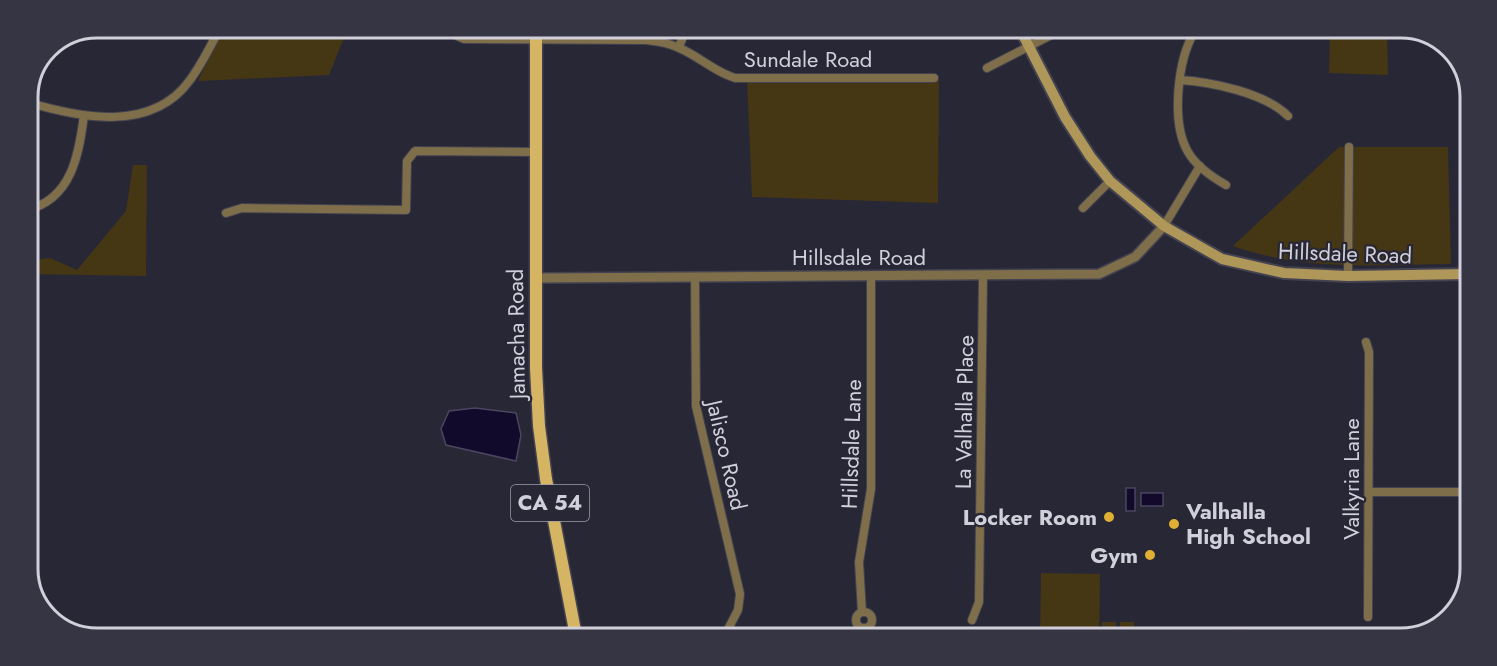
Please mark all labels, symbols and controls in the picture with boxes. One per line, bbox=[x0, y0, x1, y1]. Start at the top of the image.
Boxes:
street label: Sundale Road bbox=[744, 43, 872, 75]
street label: Hillsdale Road bbox=[1277, 235, 1413, 271]
street label: Hillsdale Road bbox=[792, 241, 926, 273]
street label: Jamacha Road bbox=[499, 269, 533, 402]
street label: La Valhalla Place bbox=[947, 335, 981, 489]
street label: Hillsdale Lane bbox=[833, 379, 869, 509]
street label: Jalisco Road bbox=[698, 394, 755, 513]
street label: Valkyria Lane bbox=[1335, 418, 1367, 540]
road number: CA 54 bbox=[511, 485, 589, 521]
place label: Valhalla High School bbox=[1185, 495, 1311, 552]
place label: Locker Room bbox=[963, 501, 1097, 533]
marker: Locker Room bbox=[1102, 510, 1116, 524]
marker: Valhalla High School bbox=[1167, 517, 1181, 531]
place label: Gym bbox=[1090, 539, 1138, 571]
marker: Gym bbox=[1143, 548, 1157, 562]

